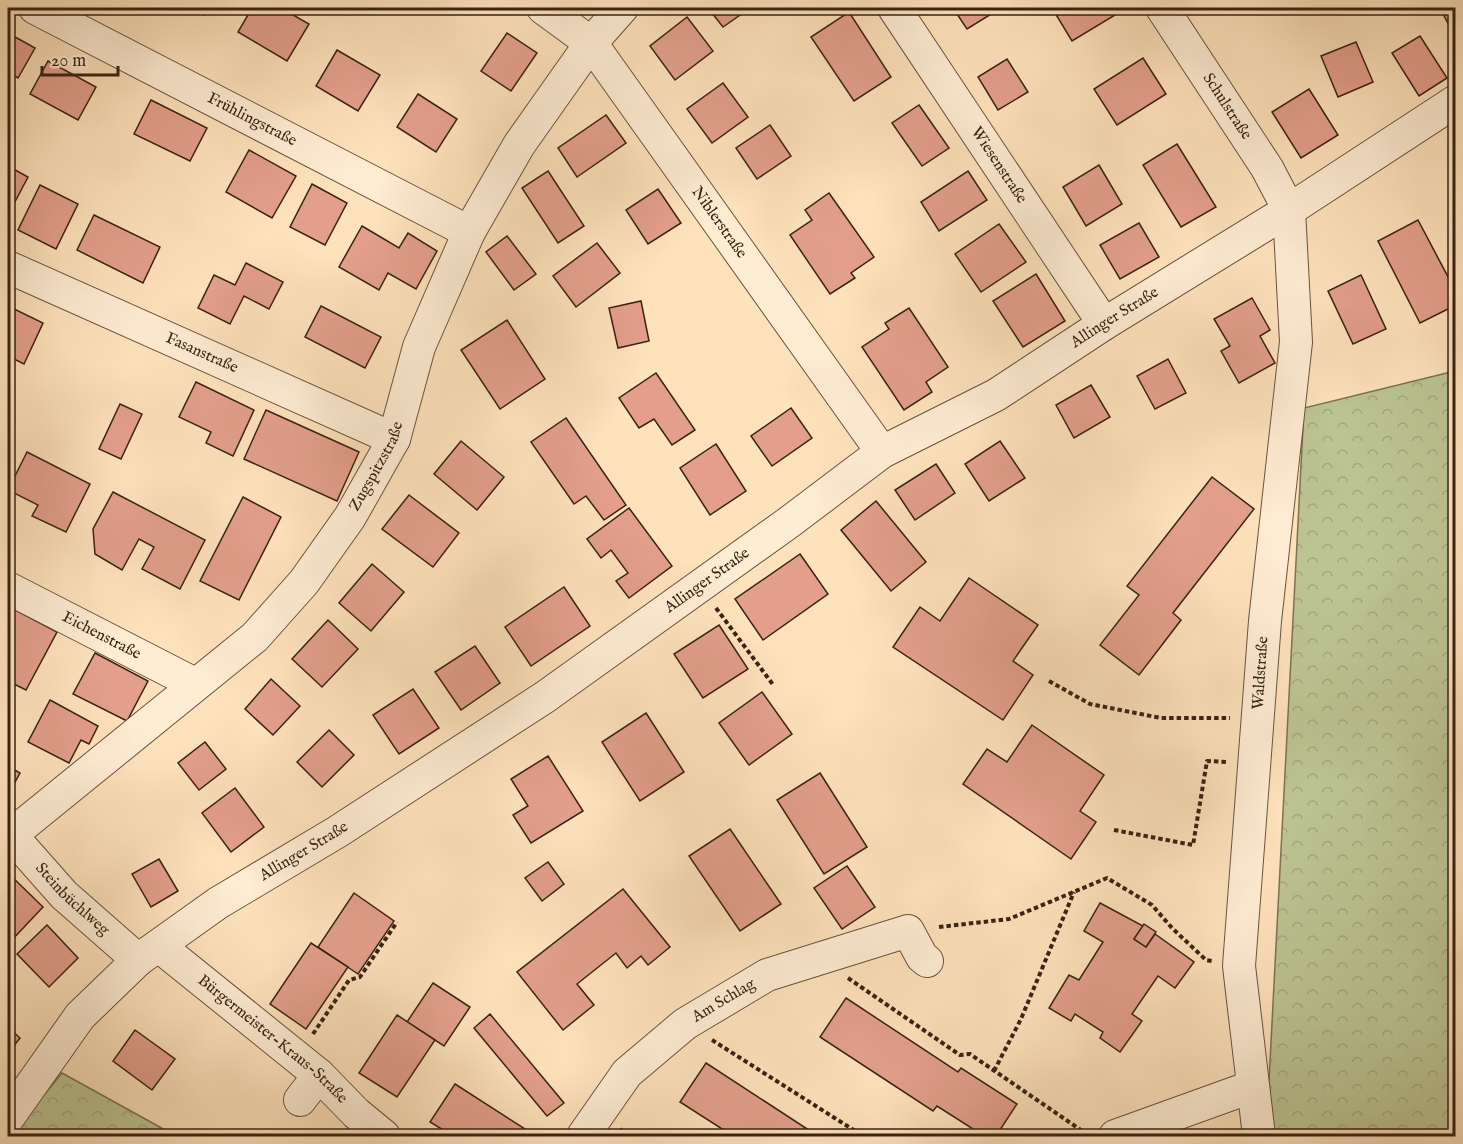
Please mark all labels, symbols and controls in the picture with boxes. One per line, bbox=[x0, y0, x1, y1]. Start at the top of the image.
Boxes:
scale bar bbox=[42, 39, 118, 77]
text: 20 m bbox=[51, 50, 86, 73]
street label: Schulstraße bbox=[1198, 70, 1256, 144]
street label: Frühlingstraße bbox=[204, 89, 300, 151]
street label: Wiesenstraße bbox=[966, 123, 1031, 208]
street label: Niblerstraße bbox=[687, 183, 751, 263]
street label: Allinger Straße bbox=[1066, 283, 1162, 354]
street label: Fasanstraße bbox=[162, 328, 241, 378]
street label: Zugspitzstraße bbox=[345, 420, 408, 515]
street label: Allinger Straße bbox=[660, 543, 754, 618]
street label: Eichenstraße bbox=[59, 607, 144, 665]
street label: Waldstraße bbox=[1248, 636, 1274, 710]
street label: Allinger Straße bbox=[255, 817, 352, 886]
street label: Steinbüchlweg bbox=[30, 859, 114, 940]
street label: Bürgermeister-Kraus-Straße bbox=[193, 971, 352, 1108]
street label: Am Schlag bbox=[688, 974, 759, 1028]

